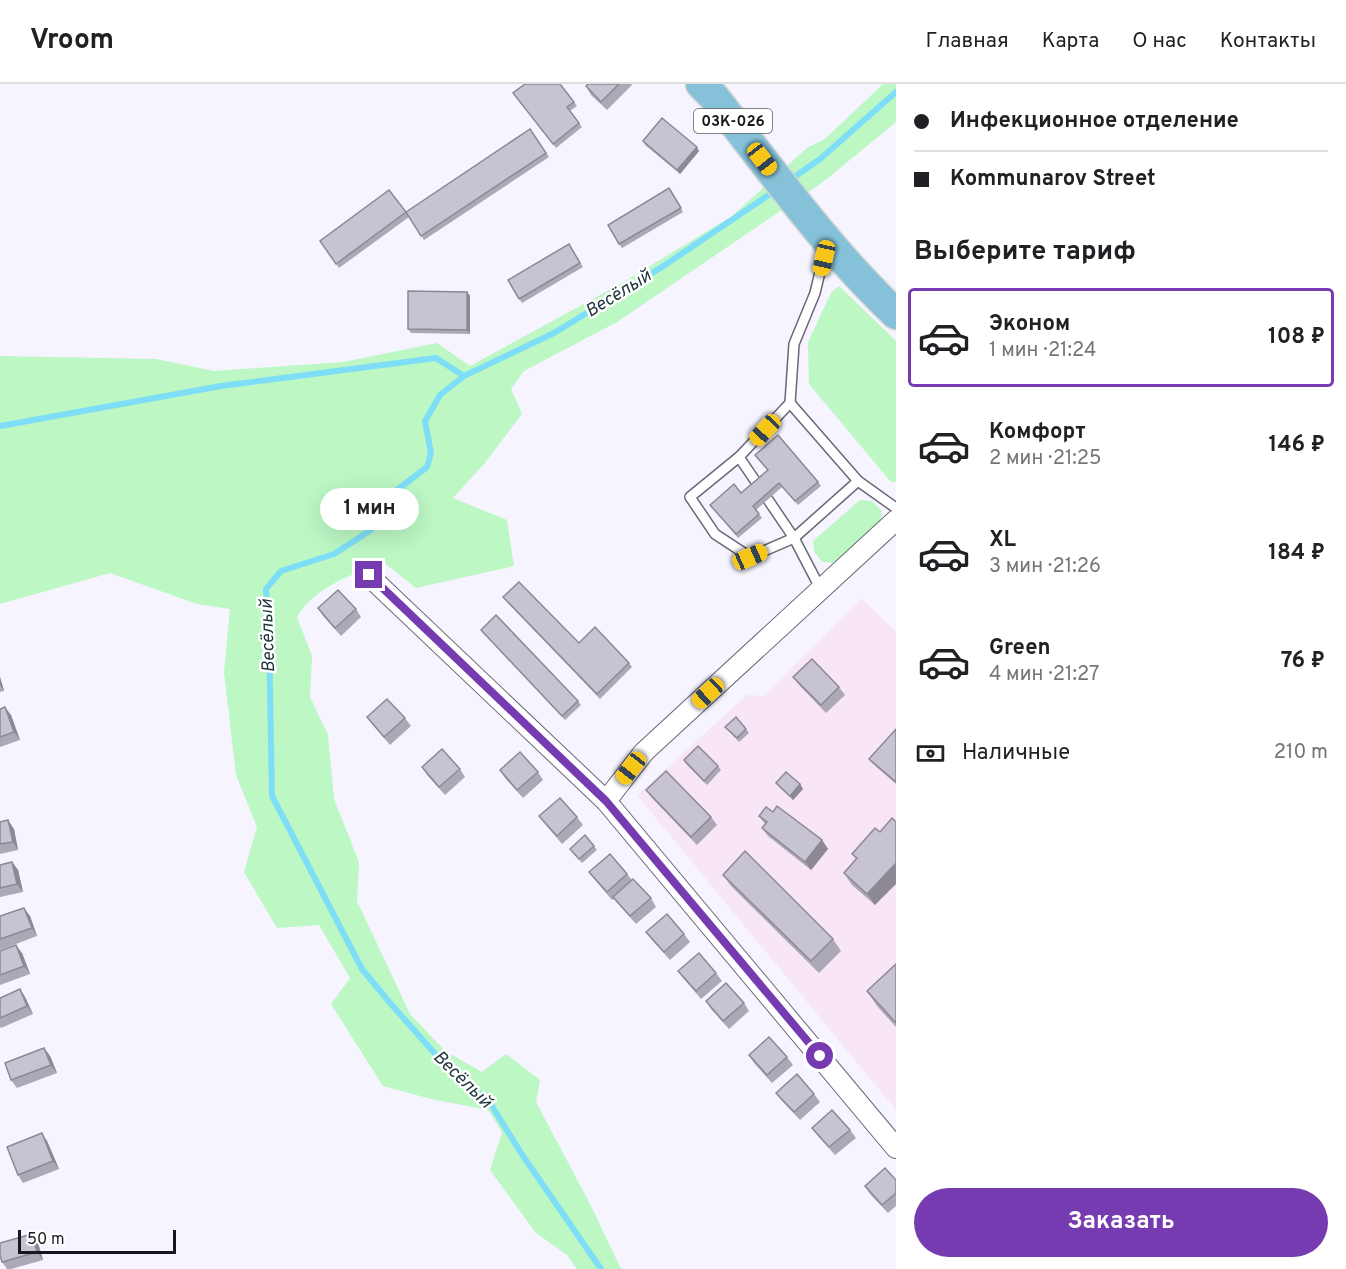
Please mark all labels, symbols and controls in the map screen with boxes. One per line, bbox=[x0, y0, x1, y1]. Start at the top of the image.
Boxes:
text: Vroom bbox=[30, 23, 114, 59]
text: Главная bbox=[925, 28, 1009, 55]
text: Карта bbox=[1042, 28, 1099, 55]
text: О нас bbox=[1132, 28, 1187, 55]
text: Контакты bbox=[1220, 28, 1316, 55]
text: Инфекционное отделение bbox=[950, 108, 1239, 135]
road number: 03К-026 bbox=[694, 109, 772, 133]
car bbox=[744, 139, 780, 179]
text: Kommunarov Street bbox=[950, 166, 1156, 193]
text: Выберите тариф bbox=[914, 235, 1136, 269]
car bbox=[811, 238, 837, 278]
water label: Весёлый bbox=[582, 265, 657, 323]
icon: car bbox=[917, 311, 971, 365]
text: Эконом bbox=[989, 311, 1070, 338]
text: 108 ₽ bbox=[1268, 324, 1325, 351]
text: 1 мин · 21:24 bbox=[989, 338, 1097, 364]
car bbox=[746, 411, 784, 449]
icon: car bbox=[917, 419, 971, 473]
text: Комфорт bbox=[989, 419, 1086, 446]
text: 146 ₽ bbox=[1269, 432, 1325, 459]
text: 2 мин · 21:25 bbox=[989, 446, 1102, 472]
callout: 1 мин bbox=[320, 488, 418, 530]
text: 1 мин bbox=[344, 496, 395, 522]
icon: car bbox=[917, 527, 971, 581]
text: XL bbox=[989, 527, 1016, 554]
text: 184 ₽ bbox=[1268, 540, 1325, 567]
car bbox=[730, 541, 770, 573]
text: 3 мин · 21:26 bbox=[989, 554, 1101, 580]
route end bbox=[355, 561, 382, 588]
water label: Весёлый bbox=[256, 598, 281, 673]
icon: car bbox=[917, 635, 971, 689]
text: Green bbox=[989, 635, 1051, 662]
text: 76 ₽ bbox=[1281, 648, 1325, 675]
text: 4 мин · 21:27 bbox=[989, 662, 1100, 688]
car bbox=[689, 674, 727, 712]
icon: cash bbox=[914, 737, 947, 770]
text: Наличные bbox=[962, 740, 1070, 767]
text: 210 m bbox=[1274, 740, 1328, 766]
car bbox=[613, 748, 649, 788]
route start bbox=[806, 1042, 833, 1069]
water label: Весёлый bbox=[428, 1046, 497, 1114]
button: Заказать bbox=[914, 1188, 1328, 1257]
scale bar bbox=[18, 1227, 176, 1254]
text: 50 m bbox=[27, 1230, 65, 1250]

